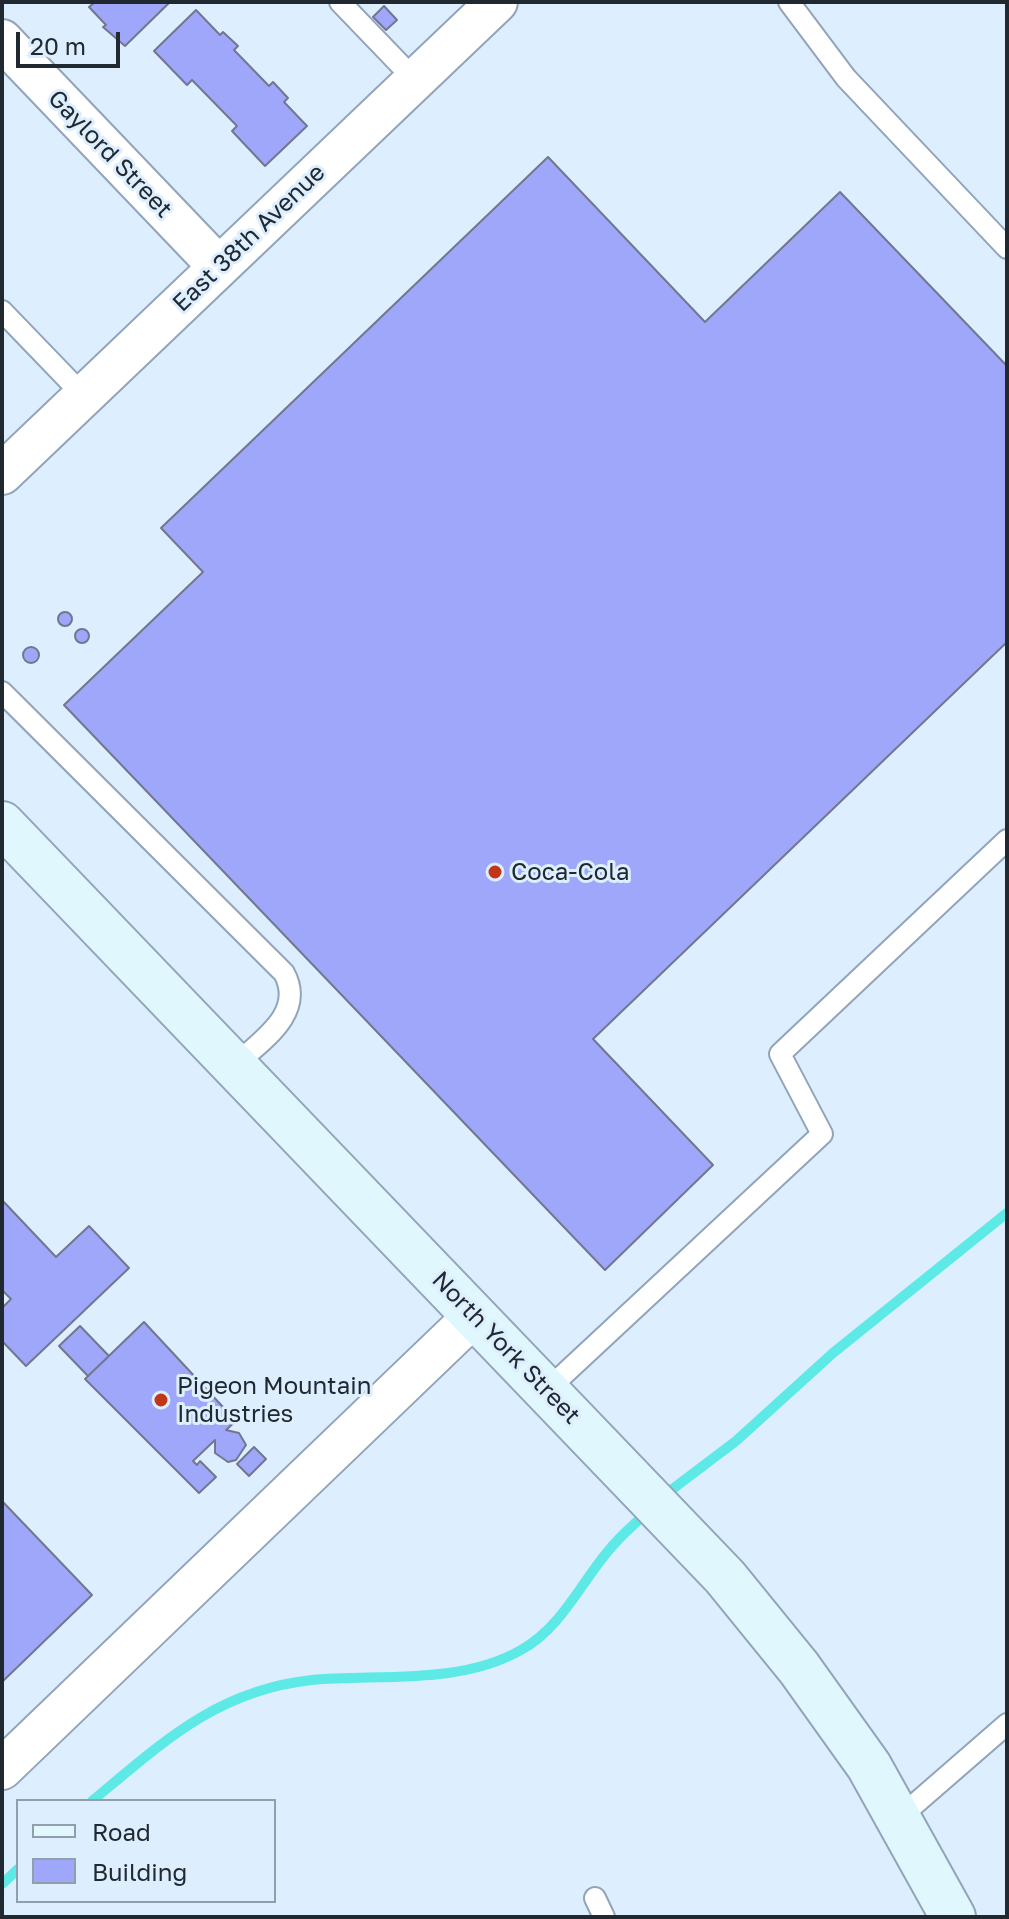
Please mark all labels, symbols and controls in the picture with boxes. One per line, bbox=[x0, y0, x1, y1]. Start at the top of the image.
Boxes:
scale bar bbox=[20, 16, 124, 66]
text: 20 m bbox=[30, 31, 86, 60]
street label: Gaylord Street bbox=[42, 84, 178, 224]
street label: East 38th Avenue bbox=[167, 158, 331, 318]
place label: Coca-Cola bbox=[511, 858, 629, 886]
marker: Coca-Cola bbox=[486, 863, 504, 881]
street label: North York Street bbox=[426, 1266, 586, 1430]
place label: Pigeon Mountain Industries bbox=[177, 1372, 371, 1428]
marker: Pigeon Mountain Industries bbox=[152, 1391, 170, 1409]
legend bbox=[16, 1799, 276, 1903]
text: Road bbox=[92, 1817, 151, 1846]
text: Building bbox=[92, 1857, 187, 1886]

